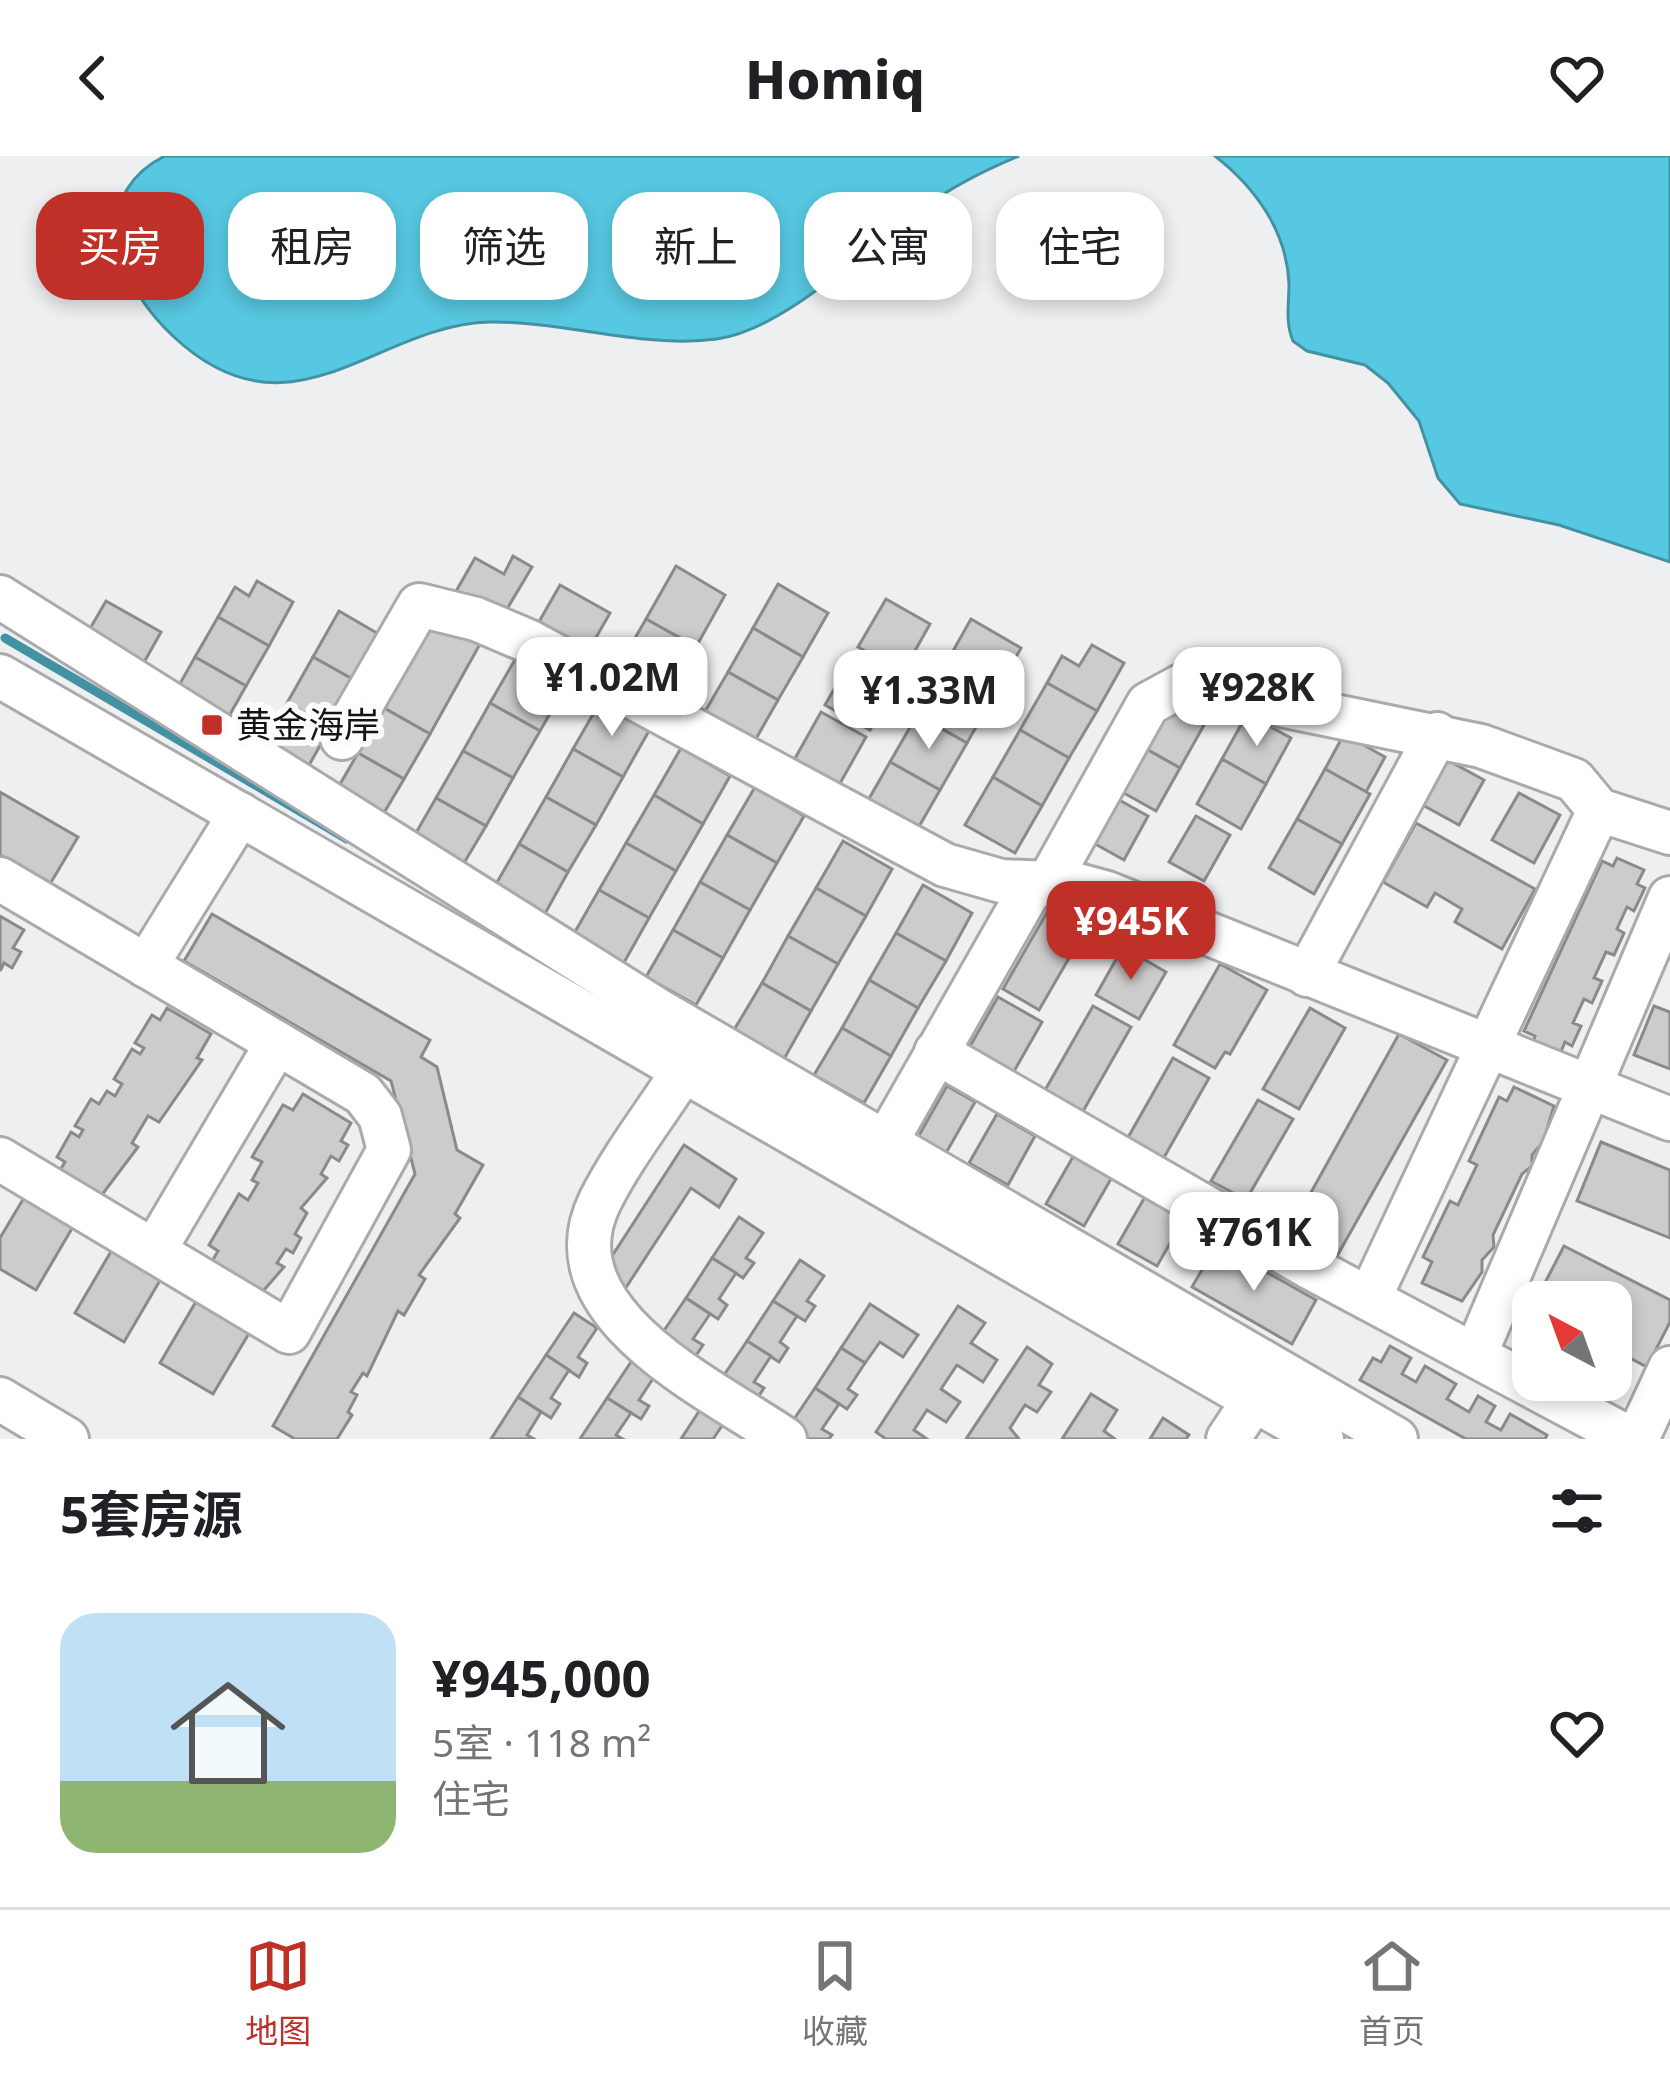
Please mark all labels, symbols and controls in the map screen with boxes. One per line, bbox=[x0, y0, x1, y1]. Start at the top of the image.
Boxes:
text: Homiq bbox=[745, 41, 925, 115]
icon: back bbox=[60, 45, 126, 111]
icon: heart bbox=[1544, 45, 1610, 111]
chip: 买房 bbox=[36, 192, 204, 300]
chip: 租房 bbox=[228, 192, 396, 300]
chip: 筛选 bbox=[420, 192, 588, 300]
chip: 新上 bbox=[612, 192, 780, 300]
chip: 公寓 bbox=[804, 192, 972, 300]
chip: 住宅 bbox=[996, 192, 1164, 300]
pin: ¥1.02M bbox=[514, 637, 710, 739]
pin: ¥928K bbox=[1173, 647, 1341, 749]
text: ¥1.02M bbox=[544, 649, 680, 702]
pin: ¥1.33M bbox=[831, 650, 1027, 752]
text: ¥928K bbox=[1199, 659, 1315, 712]
text: ¥1.33M bbox=[861, 662, 997, 715]
place label: 黄金海岸 bbox=[236, 700, 380, 749]
marker: 黄金海岸 bbox=[199, 712, 225, 738]
pin: ¥945K bbox=[1047, 881, 1215, 983]
text: ¥945K bbox=[1073, 893, 1189, 946]
pin: ¥761K bbox=[1170, 1192, 1338, 1294]
text: ¥761K bbox=[1196, 1204, 1312, 1257]
north arrow bbox=[1512, 1281, 1632, 1401]
map controls bbox=[1512, 1281, 1632, 1401]
text: 5套房源 bbox=[60, 1478, 242, 1548]
icon: filters bbox=[1544, 1478, 1610, 1544]
text: ¥945,000 bbox=[432, 1642, 651, 1712]
icon: home bbox=[156, 1661, 300, 1805]
icon: heart bbox=[1544, 1700, 1610, 1766]
text: 5室 · 118 m² bbox=[432, 1715, 651, 1768]
text: 住宅 bbox=[432, 1771, 510, 1824]
tab: 地图 bbox=[245, 1933, 311, 2053]
tab: 收藏 bbox=[802, 1933, 868, 2053]
tab: 首页 bbox=[1359, 1933, 1425, 2053]

